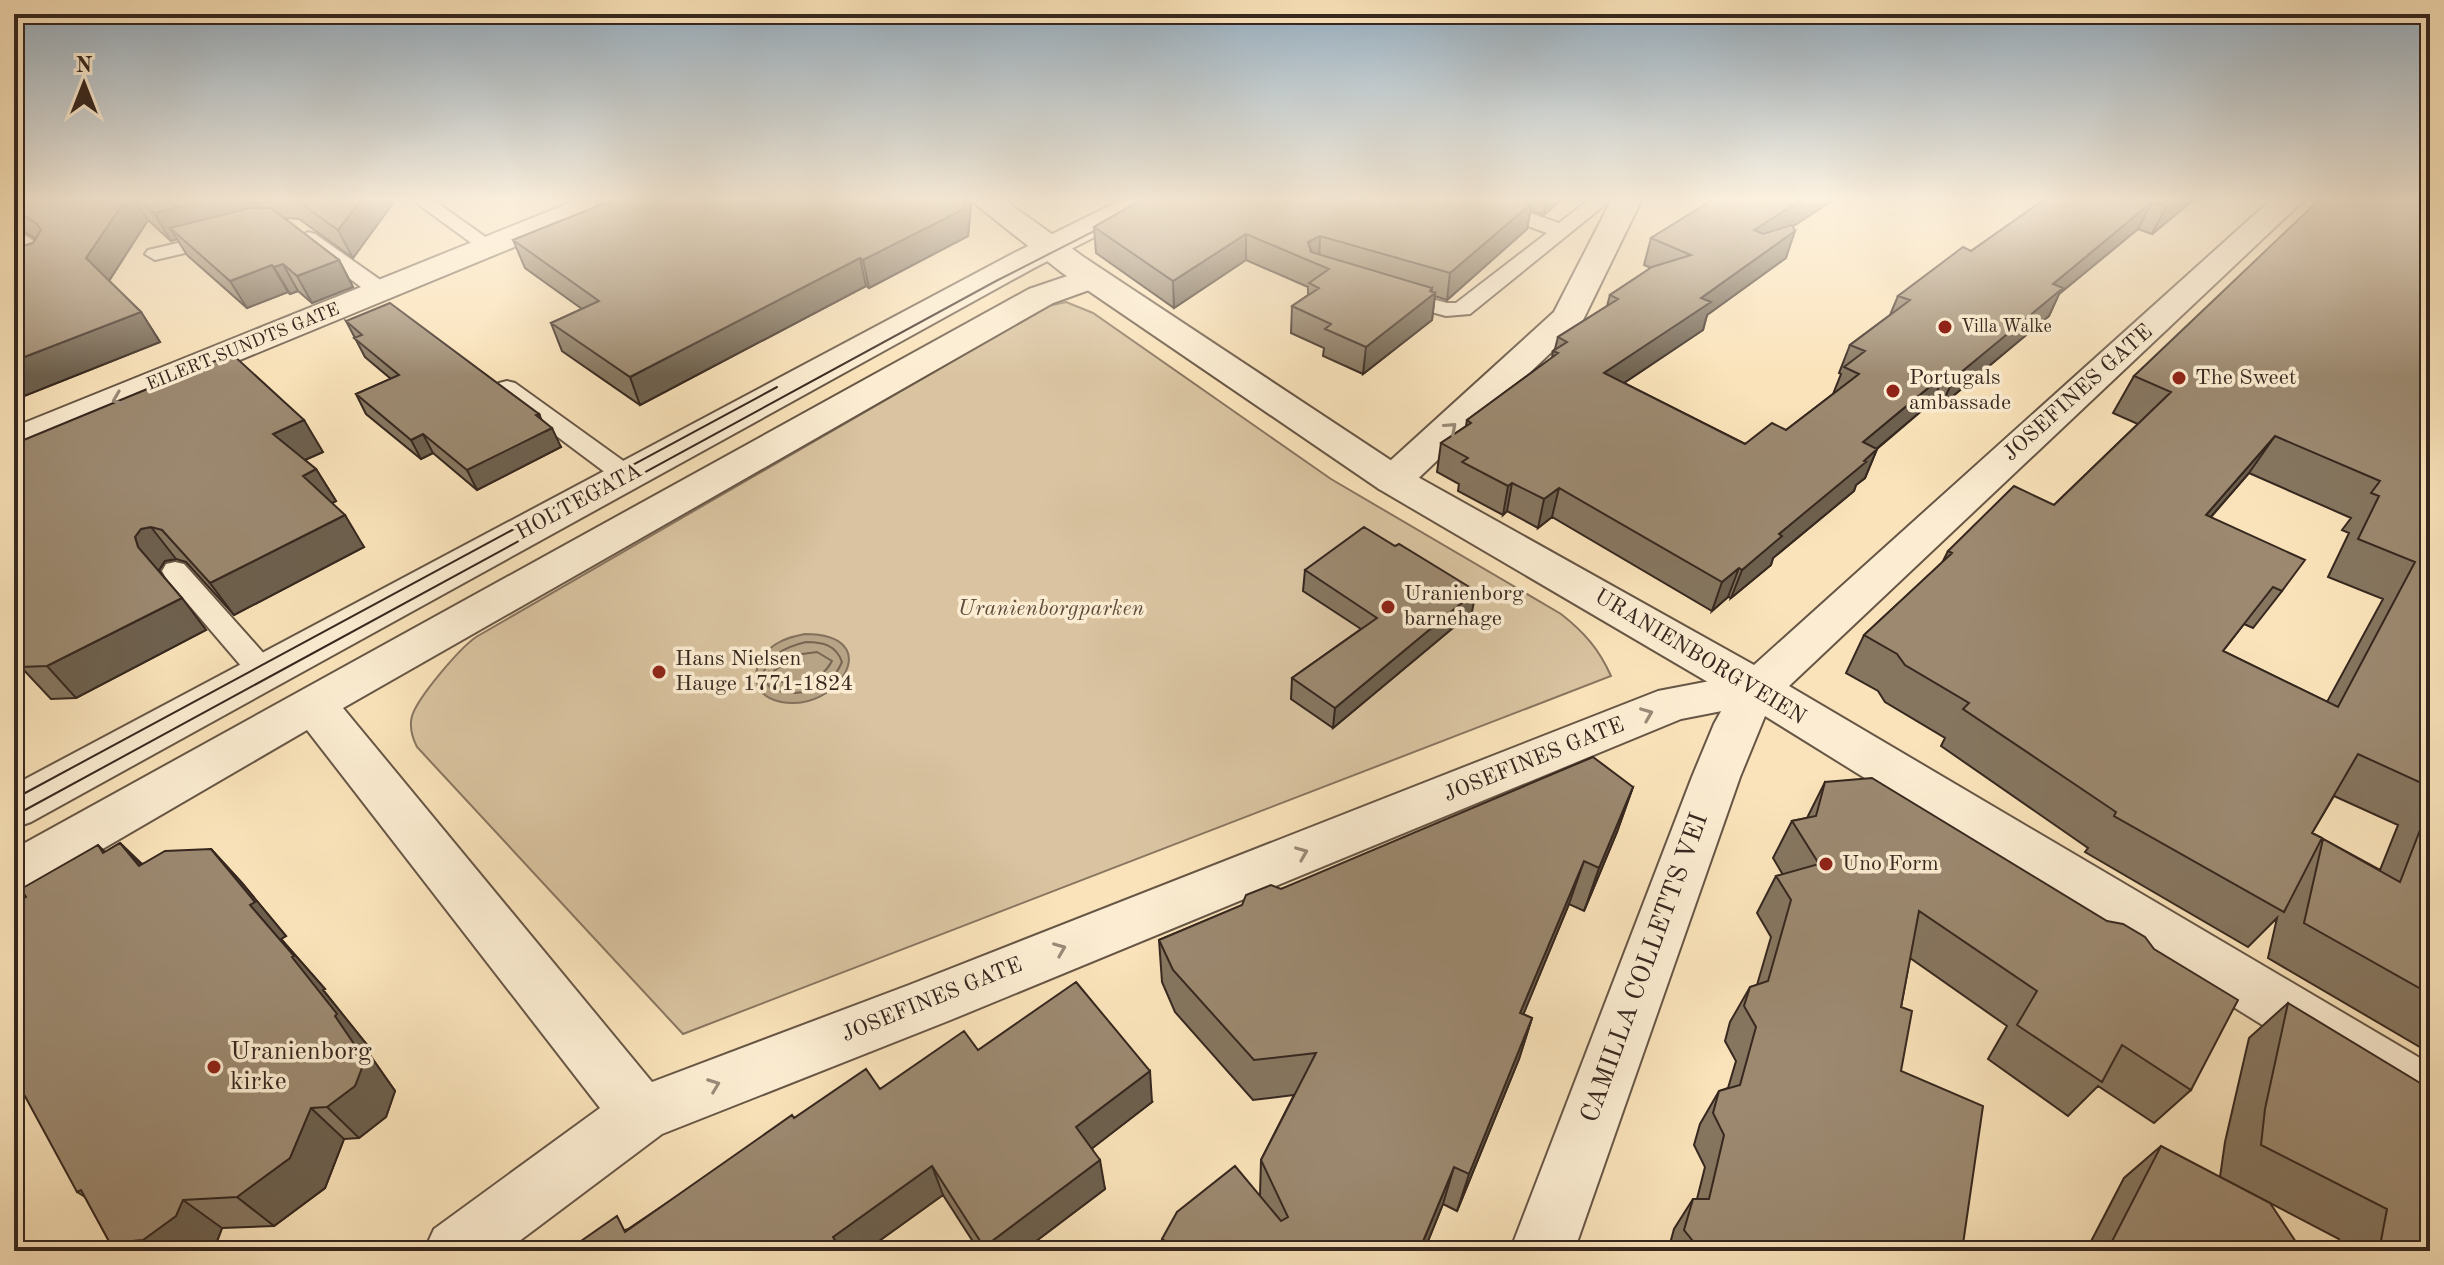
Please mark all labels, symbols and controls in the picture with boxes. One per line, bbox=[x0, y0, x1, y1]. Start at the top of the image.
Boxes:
north arrow bbox=[44, 44, 124, 124]
text: N bbox=[76, 55, 93, 77]
street label: EILERT SUNDTS GATE bbox=[144, 300, 342, 394]
marker: Villa Walke bbox=[1936, 318, 1954, 336]
place label: Villa Walke bbox=[1961, 318, 2052, 336]
street label: JOSEFINES GATE bbox=[1999, 320, 2157, 466]
place label: Portugals ambassade bbox=[1909, 367, 2011, 414]
place label: The Sweet bbox=[2195, 367, 2297, 389]
marker: The Sweet bbox=[2170, 369, 2188, 387]
marker: Portugals ambassade bbox=[1884, 382, 1902, 400]
one-way arrow bbox=[112, 389, 126, 405]
one-way arrow bbox=[1442, 423, 1457, 437]
street label: HOLTEGATA bbox=[512, 460, 646, 544]
place label: Uranienborg barnehage bbox=[1404, 583, 1524, 630]
street label: URANIENBORGVEIEN bbox=[1590, 585, 1810, 729]
park label: Uranienborgparken bbox=[958, 598, 1145, 620]
marker: Uranienborg barnehage bbox=[1379, 598, 1397, 616]
place label: Hans Nielsen Hauge 1771-1824 bbox=[675, 648, 853, 695]
marker: Hans Nielsen Hauge 1771-1824 bbox=[650, 663, 668, 681]
one-way arrow bbox=[1639, 707, 1653, 724]
street label: JOSEFINES GATE bbox=[1441, 714, 1627, 806]
street label: CAMILLA COLLETTS VEI bbox=[1577, 810, 1713, 1126]
one-way arrow bbox=[1294, 846, 1308, 863]
place label: Uno Form bbox=[1842, 853, 1939, 875]
marker: Uno Form bbox=[1817, 855, 1835, 873]
one-way arrow bbox=[1052, 942, 1066, 959]
street label: JOSEFINES GATE bbox=[839, 954, 1025, 1046]
place label: Uranienborg kirke bbox=[230, 1039, 372, 1095]
marker: Uranienborg kirke bbox=[205, 1058, 223, 1076]
one-way arrow bbox=[706, 1078, 720, 1095]

